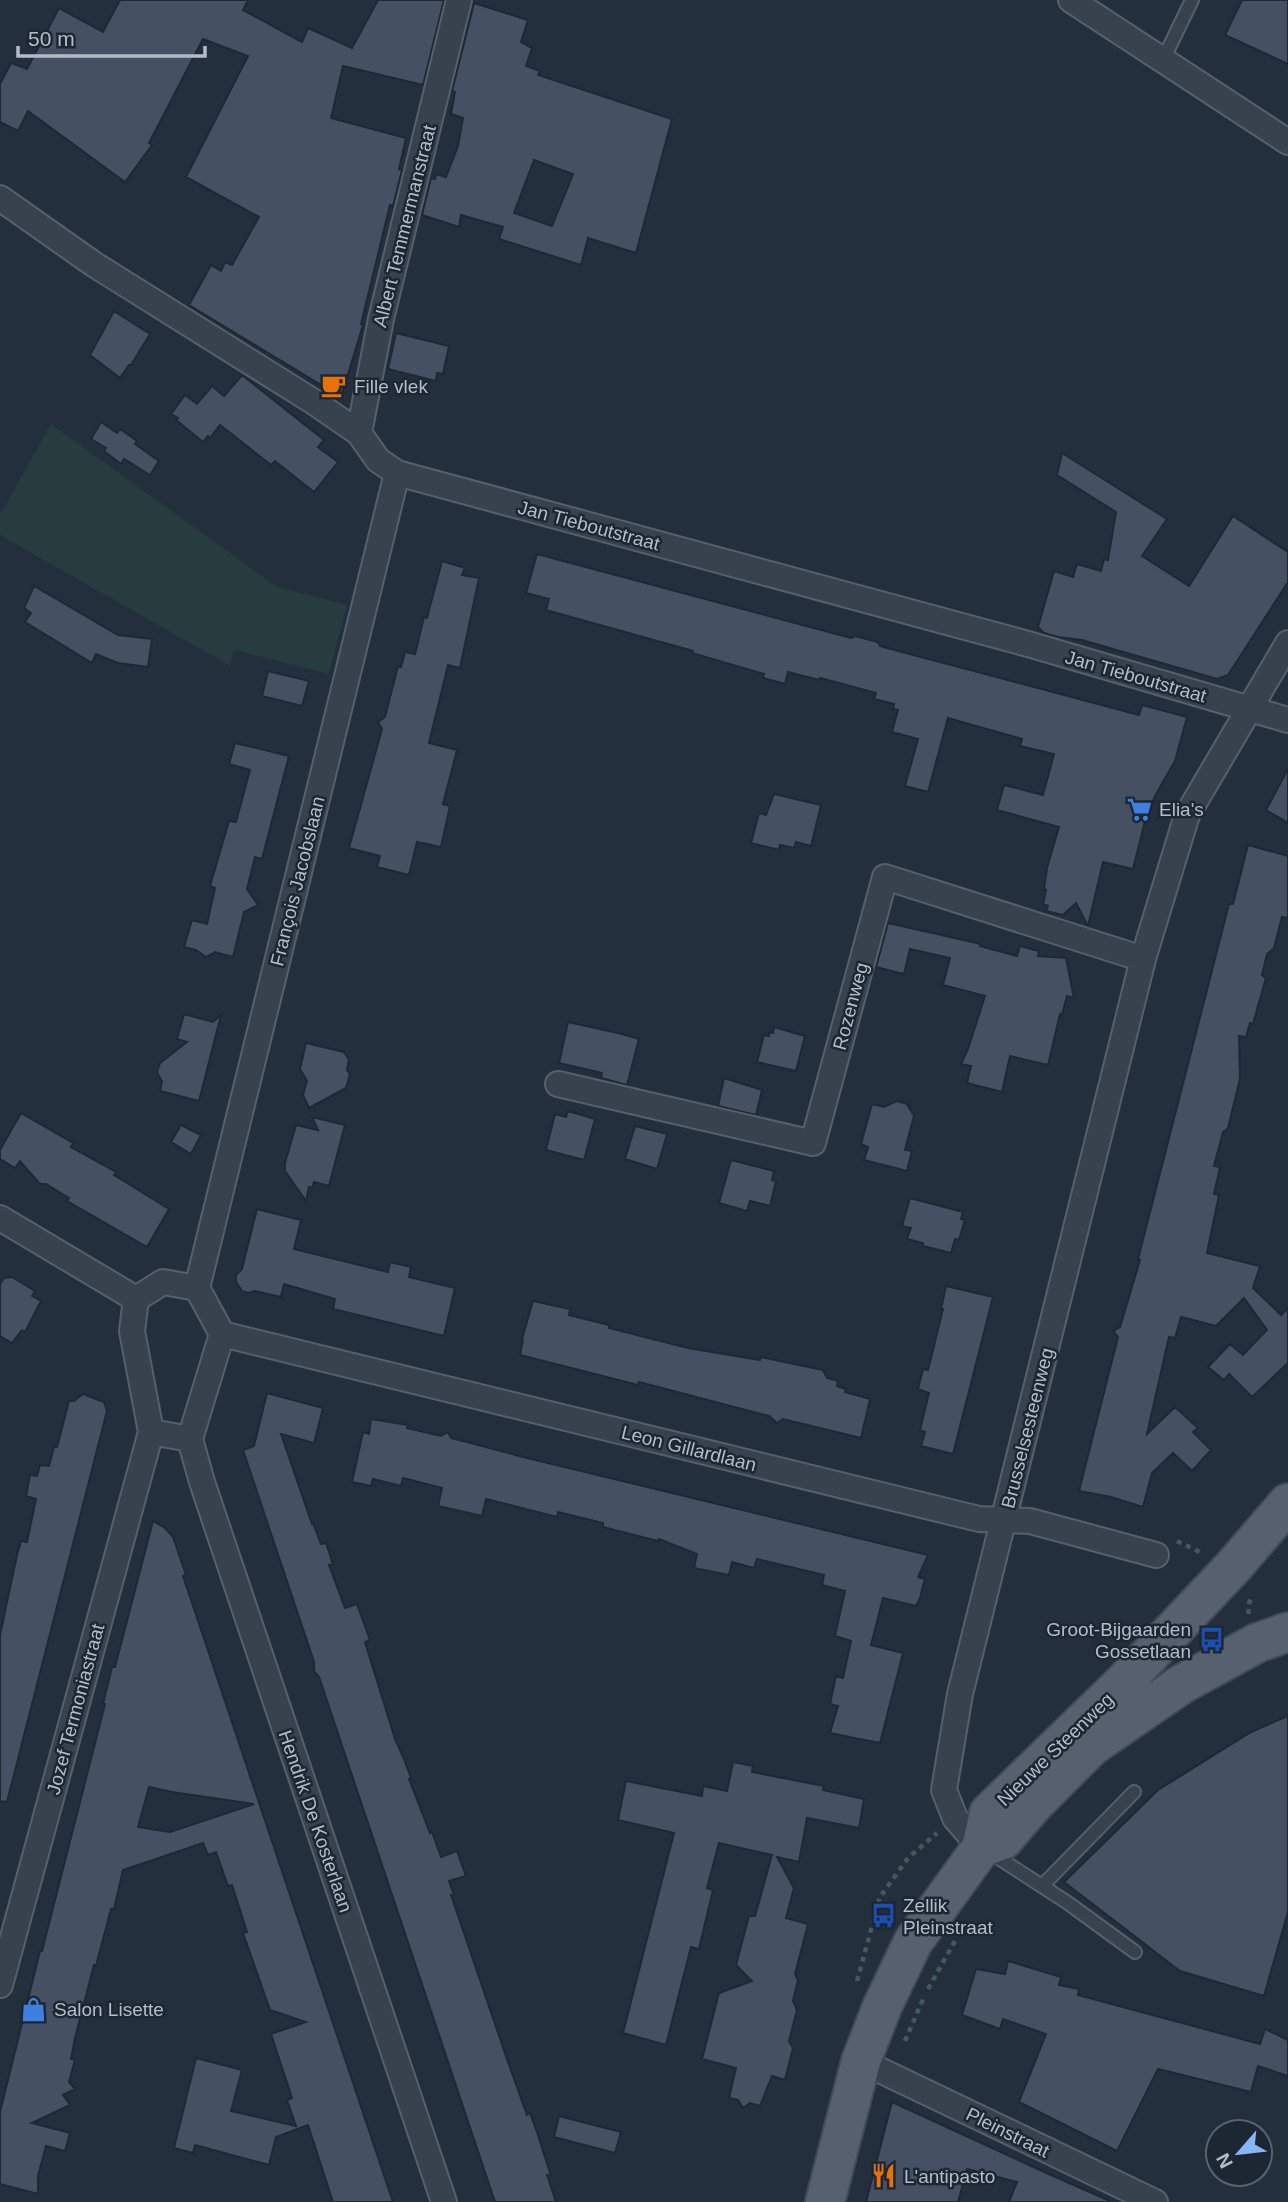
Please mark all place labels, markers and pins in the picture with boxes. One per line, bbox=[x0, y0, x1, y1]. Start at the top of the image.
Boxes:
cafe icon: Fille vlek bbox=[320, 372, 348, 400]
place label: Fille vlek bbox=[354, 376, 428, 397]
supermarket icon: Elia's bbox=[1125, 795, 1153, 823]
place label: Elia's bbox=[1159, 799, 1204, 820]
place label: Groot-Bijgaarden Gossetlaan bbox=[1046, 1619, 1191, 1662]
bus stop icon: Groot-Bijgaarden Gossetlaan bbox=[1197, 1626, 1225, 1654]
place label: Zellik Pleinstraat bbox=[903, 1895, 993, 1938]
bus stop icon: Zellik Pleinstraat bbox=[869, 1902, 897, 1930]
shop icon: Salon Lisette bbox=[20, 1995, 48, 2023]
place label: Salon Lisette bbox=[54, 1999, 164, 2020]
restaurant icon: L'antipasto bbox=[870, 2162, 898, 2190]
place label: L'antipasto bbox=[904, 2166, 995, 2187]

